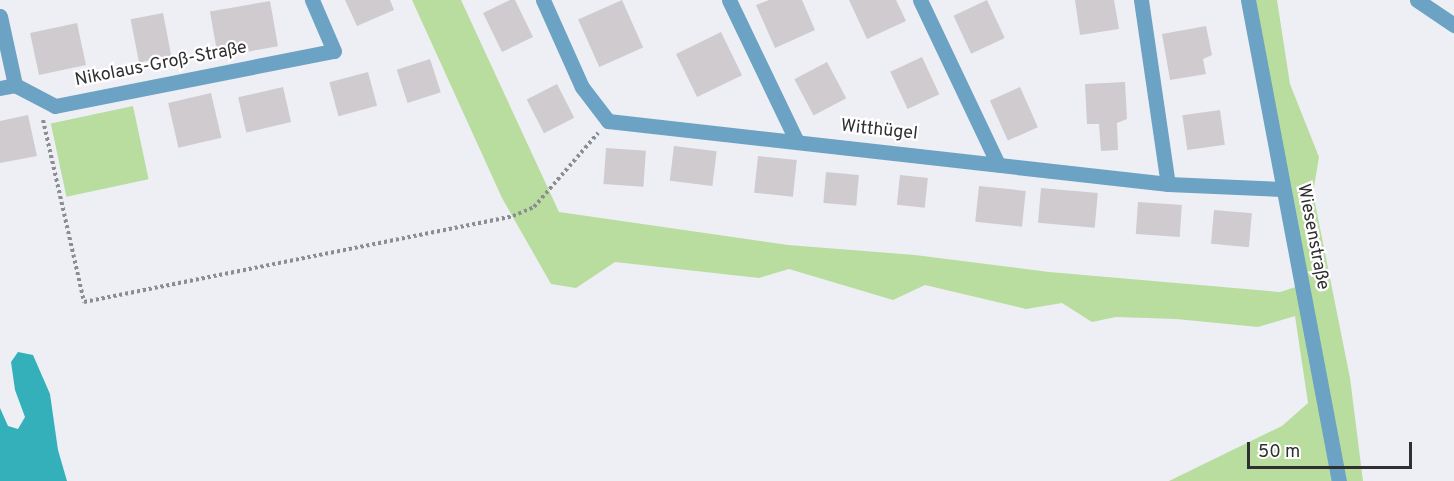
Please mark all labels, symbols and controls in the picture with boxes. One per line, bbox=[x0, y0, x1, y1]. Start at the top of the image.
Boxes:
street label: Nikolaus-Groß-Straße bbox=[73, 38, 249, 92]
street label: Witthügel bbox=[839, 116, 919, 146]
street label: Wiesenstraße bbox=[1291, 182, 1333, 292]
scale bar bbox=[1250, 430, 1415, 468]
text: 50 m bbox=[1258, 441, 1300, 464]

